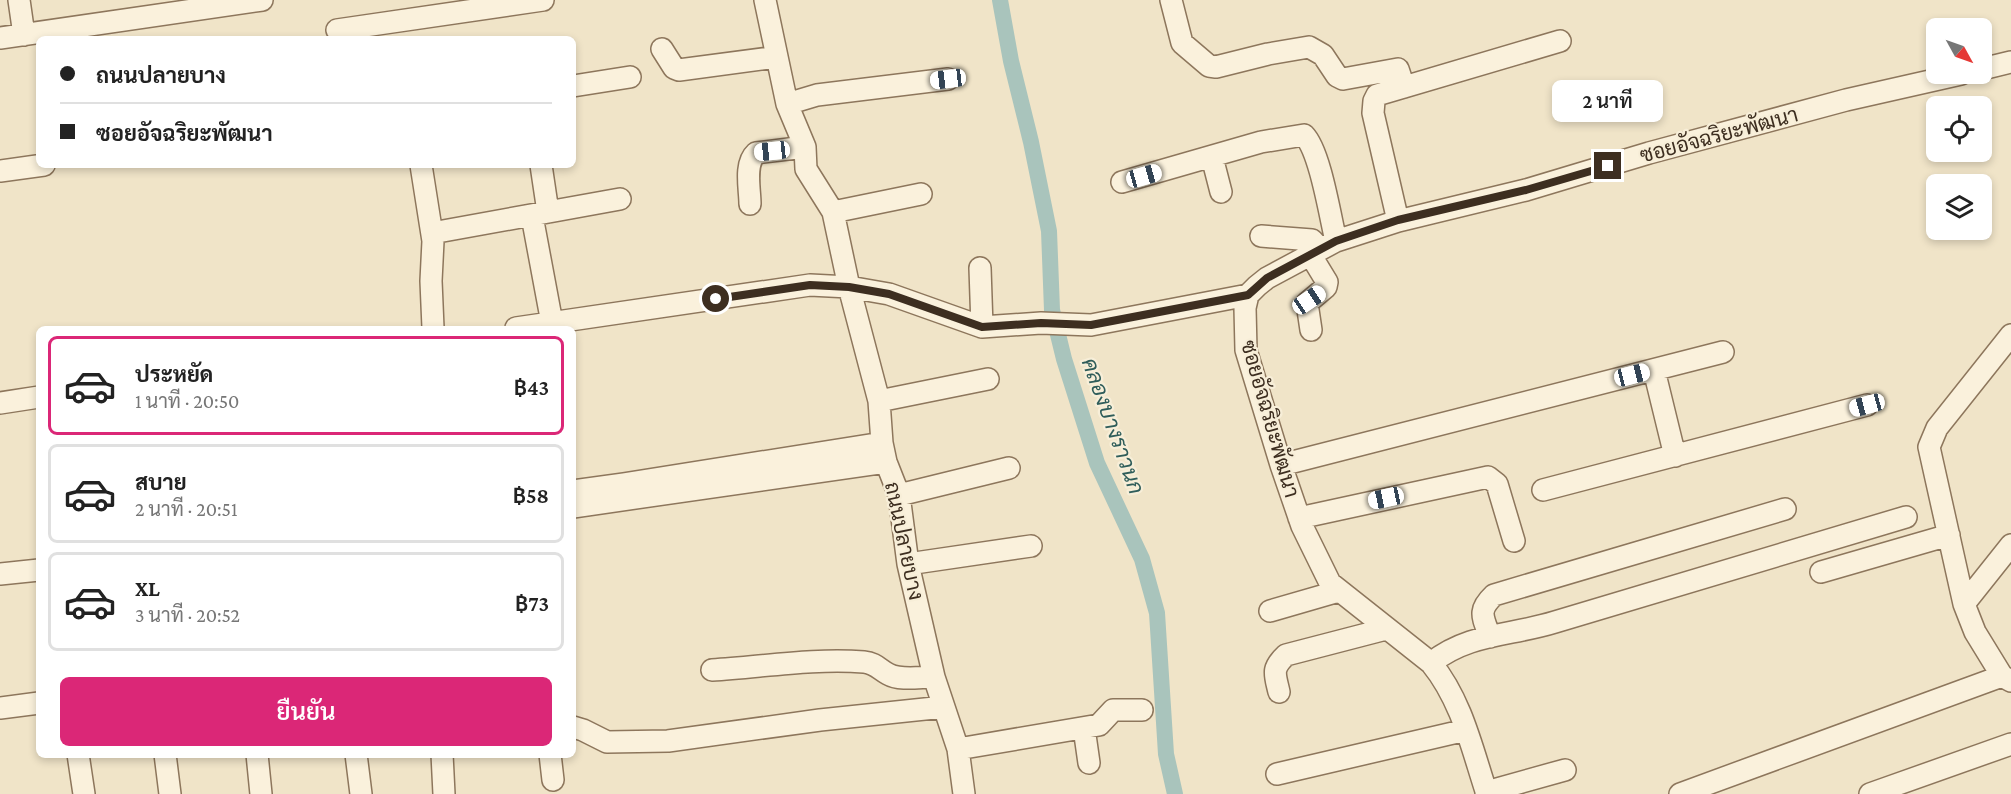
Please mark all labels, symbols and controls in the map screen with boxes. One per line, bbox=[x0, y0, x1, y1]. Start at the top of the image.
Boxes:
north arrow bbox=[1926, 18, 1992, 84]
map controls bbox=[1926, 18, 1992, 240]
text: ถนนปลายบาง bbox=[96, 63, 226, 88]
car bbox=[929, 68, 967, 90]
callout: 2 นาที bbox=[1552, 79, 1664, 121]
text: 2 นาที bbox=[1582, 90, 1633, 112]
button: locate bbox=[1926, 96, 1992, 162]
street label: ซอยอัจฉริยะพัฒนา bbox=[1637, 102, 1801, 168]
text: ซอยอัจฉริยะพัฒนา bbox=[96, 121, 273, 146]
car bbox=[753, 140, 791, 162]
route end bbox=[1594, 152, 1621, 179]
car bbox=[1124, 162, 1164, 190]
button: layers bbox=[1926, 174, 1992, 240]
car bbox=[1289, 282, 1329, 318]
route start bbox=[702, 285, 729, 312]
street label: ซอยอัจฉริยะพัฒนา bbox=[1236, 337, 1304, 501]
water label: คลองบางราวนก bbox=[1077, 355, 1149, 497]
icon: car bbox=[63, 359, 117, 413]
text: ประหยัด bbox=[135, 362, 213, 387]
car bbox=[1612, 362, 1652, 388]
text: ฿43 bbox=[514, 375, 549, 400]
text: 1 นาที · 20:50 bbox=[135, 390, 239, 412]
car bbox=[1847, 392, 1887, 418]
icon: car bbox=[63, 467, 117, 521]
text: สบาย bbox=[135, 470, 187, 495]
street label: ถนนปลายบาง bbox=[880, 480, 928, 602]
text: ฿58 bbox=[513, 483, 549, 508]
car bbox=[1367, 485, 1405, 511]
text: 2 นาที · 20:51 bbox=[135, 498, 238, 520]
icon: car bbox=[63, 575, 117, 629]
text: XL bbox=[135, 576, 160, 601]
text: ฿73 bbox=[515, 591, 549, 616]
text: 3 นาที · 20:52 bbox=[135, 604, 240, 626]
button: ยืนยัน bbox=[60, 677, 552, 746]

